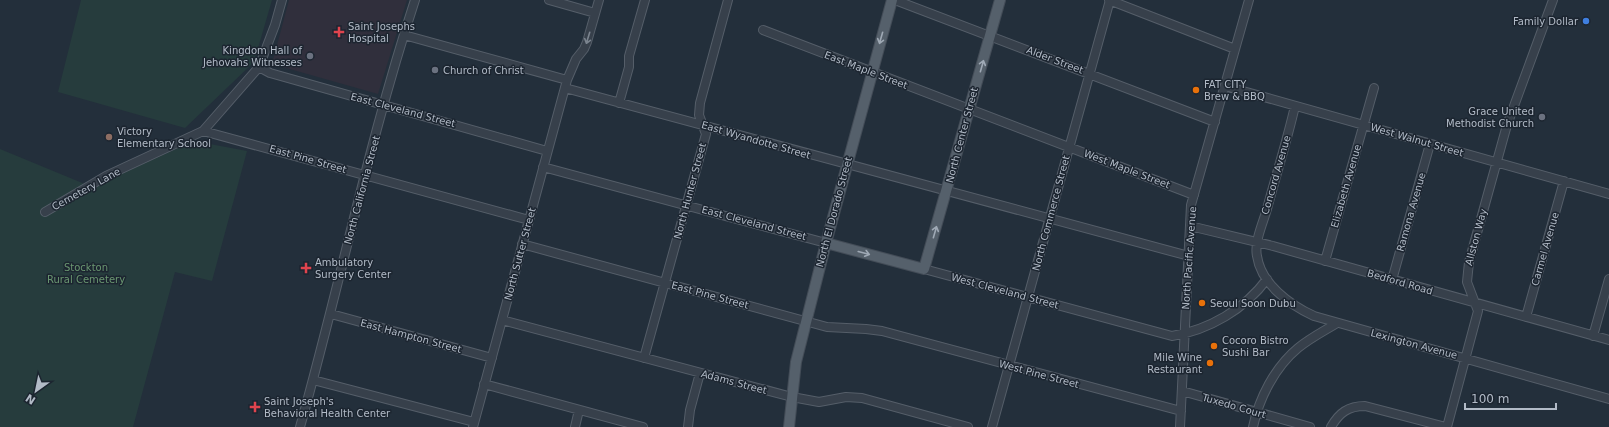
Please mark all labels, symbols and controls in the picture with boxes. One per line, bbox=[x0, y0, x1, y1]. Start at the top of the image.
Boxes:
place label: Family Dollar bbox=[1513, 16, 1579, 27]
marker: Family Dollar bbox=[1581, 16, 1591, 26]
place label: Saint Josephs Hospital bbox=[348, 21, 415, 44]
marker: Saint Josephs Hospital bbox=[333, 26, 345, 38]
one-way arrow bbox=[584, 31, 591, 44]
one-way arrow bbox=[877, 31, 884, 44]
street label: Alder Street bbox=[1025, 44, 1085, 76]
place label: Kingdom Hall of Jehovahs Witnesses bbox=[202, 45, 302, 68]
street label: East Maple Street bbox=[823, 49, 909, 91]
marker: Kingdom Hall of Jehovahs Witnesses bbox=[305, 51, 315, 61]
one-way arrow bbox=[978, 60, 986, 73]
marker: Church of Christ bbox=[430, 65, 440, 75]
place label: Church of Christ bbox=[443, 65, 524, 76]
place label: FAT CITY Brew & BBQ bbox=[1204, 79, 1265, 102]
marker: FAT CITY Brew & BBQ bbox=[1191, 85, 1201, 95]
street label: North Center Street bbox=[944, 86, 980, 184]
street label: East Cleveland Street bbox=[349, 91, 457, 129]
place label: Grace United Methodist Church bbox=[1446, 106, 1534, 129]
marker: Grace United Methodist Church bbox=[1537, 112, 1547, 122]
street label: East Wyandotte Street bbox=[700, 119, 812, 161]
street label: West Walnut Street bbox=[1369, 121, 1465, 159]
place label: Victory Elementary School bbox=[117, 126, 211, 149]
marker: Victory Elementary School bbox=[104, 132, 114, 142]
street label: North California Street bbox=[342, 134, 382, 246]
street label: Concord Avenue bbox=[1259, 134, 1293, 216]
street label: North Hunter Street bbox=[672, 142, 708, 240]
street label: East Pine Street bbox=[268, 143, 348, 175]
street label: Elizabeth Avenue bbox=[1329, 143, 1363, 229]
street label: West Maple Street bbox=[1082, 147, 1172, 191]
street label: North Commerce Street bbox=[1030, 154, 1072, 272]
street label: North El Dorado Street bbox=[814, 156, 854, 268]
street label: Cemetery Lane bbox=[50, 166, 122, 212]
street label: Ramona Avenue bbox=[1394, 171, 1428, 253]
street label: East Cleveland Street bbox=[700, 204, 808, 242]
street label: North Sutter Street bbox=[502, 206, 538, 302]
street label: North Pacific Avenue bbox=[1180, 206, 1198, 310]
street label: Allston Way bbox=[1463, 207, 1489, 267]
street label: Carmel Avenue bbox=[1529, 211, 1561, 287]
one-way arrow bbox=[932, 225, 939, 238]
one-way arrow bbox=[857, 250, 870, 257]
place label: Ambulatory Surgery Center bbox=[315, 257, 392, 280]
park label: Stockton Rural Cemetery bbox=[47, 262, 125, 285]
marker: Ambulatory Surgery Center bbox=[300, 262, 312, 274]
street label: Bedford Road bbox=[1366, 267, 1434, 297]
street label: West Cleveland Street bbox=[950, 271, 1060, 311]
street label: East Pine Street bbox=[670, 279, 750, 311]
marker: Seoul Soon Dubu bbox=[1197, 298, 1207, 308]
place label: Seoul Soon Dubu bbox=[1210, 298, 1296, 309]
street label: East Hampton Street bbox=[359, 317, 463, 355]
street label: Lexington Avenue bbox=[1369, 327, 1459, 361]
place label: Cocoro Bistro Sushi Bar bbox=[1222, 335, 1289, 358]
marker: Cocoro Bistro Sushi Bar bbox=[1209, 341, 1219, 351]
place label: Mile Wine Restaurant bbox=[1147, 352, 1202, 375]
street label: West Pine Street bbox=[998, 358, 1080, 390]
marker: Mile Wine Restaurant bbox=[1205, 358, 1215, 368]
street label: Adams Street bbox=[700, 368, 768, 396]
north arrow bbox=[16, 371, 56, 411]
scale bar bbox=[1465, 385, 1556, 411]
text: N bbox=[23, 391, 38, 407]
street label: Tuxedo Court bbox=[1200, 391, 1267, 420]
text: 100 m bbox=[1471, 392, 1509, 406]
place label: Saint Joseph's Behavioral Health Center bbox=[264, 396, 391, 419]
marker: Saint Joseph's Behavioral Health Center bbox=[249, 401, 261, 413]

